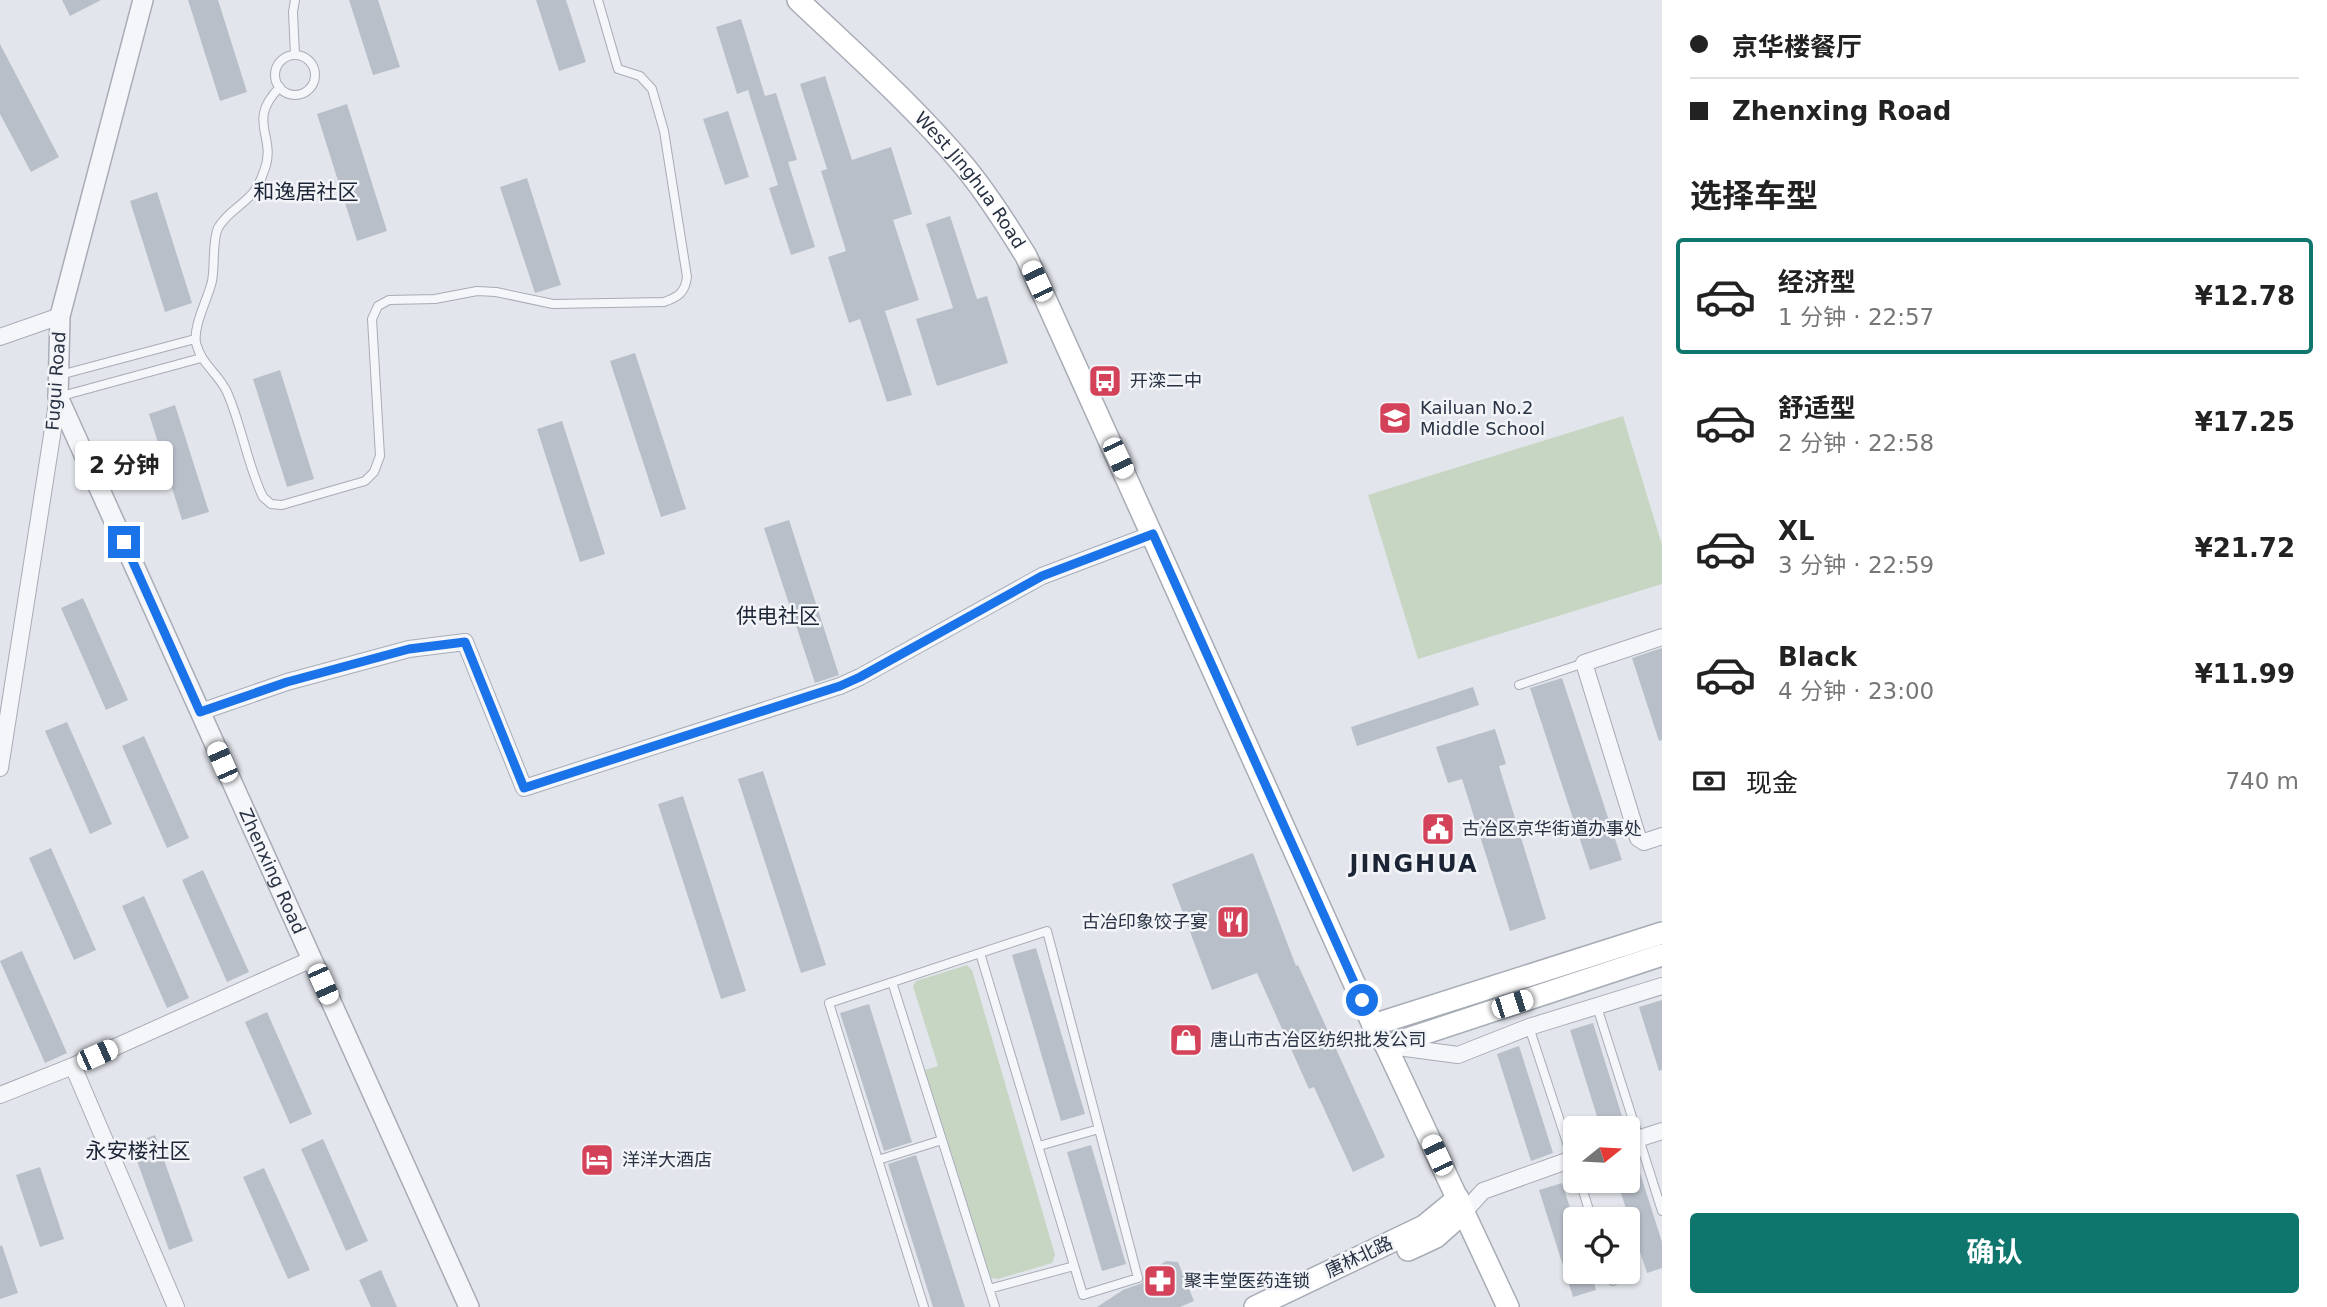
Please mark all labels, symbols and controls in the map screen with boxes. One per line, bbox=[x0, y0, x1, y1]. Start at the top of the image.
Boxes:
text: 京华楼餐厅 bbox=[1732, 32, 1862, 62]
text: Zhenxing Road bbox=[1732, 96, 1951, 126]
street label: West Jinghua Road bbox=[911, 107, 1030, 252]
text: 选择车型 bbox=[1690, 177, 1818, 215]
district label: 和逸居社区 bbox=[254, 180, 359, 204]
car bbox=[1019, 258, 1056, 304]
icon: car bbox=[1694, 265, 1757, 328]
text: 经济型 bbox=[1778, 267, 1856, 297]
text: ¥12.78 bbox=[2195, 281, 2295, 311]
text: 1 分钟 · 22:57 bbox=[1778, 304, 1934, 330]
street label: Fugui Road bbox=[42, 331, 69, 431]
bus stop icon: 开滦二中 bbox=[1086, 362, 1124, 400]
place label: 开滦二中 bbox=[1130, 370, 1202, 391]
icon: car bbox=[1694, 391, 1757, 454]
text: 舒适型 bbox=[1778, 393, 1856, 423]
place label: Kailuan No.2 Middle School bbox=[1420, 397, 1545, 439]
school or university icon: Kailuan No.2 Middle School bbox=[1376, 399, 1414, 437]
text: ¥17.25 bbox=[2195, 407, 2295, 437]
text: 2 分钟 · 22:58 bbox=[1778, 430, 1934, 456]
car bbox=[1100, 435, 1137, 481]
callout: 2 分钟 bbox=[75, 440, 173, 490]
text: 2 分钟 bbox=[89, 452, 159, 478]
text: XL bbox=[1778, 516, 1815, 546]
icon: car bbox=[1694, 517, 1757, 580]
route end bbox=[108, 526, 140, 558]
text: ¥21.72 bbox=[2195, 533, 2295, 563]
text: 3 分钟 · 22:59 bbox=[1778, 552, 1934, 578]
district label: 供电社区 bbox=[736, 604, 820, 628]
text: Black bbox=[1778, 642, 1857, 672]
icon: car bbox=[1694, 643, 1757, 706]
text: ¥11.99 bbox=[2195, 659, 2295, 689]
text: 4 分钟 · 23:00 bbox=[1778, 678, 1934, 704]
car bbox=[204, 739, 241, 785]
icon: cash bbox=[1690, 762, 1728, 800]
text: 现金 bbox=[1746, 768, 1798, 798]
text: 740 m bbox=[2225, 768, 2299, 794]
street label: Zhenxing Road bbox=[235, 805, 310, 937]
public building icon: 古冶区京华街道办事处 bbox=[1419, 810, 1457, 848]
place label: 古冶区京华街道办事处 bbox=[1462, 818, 1642, 839]
district label: JINGHUA bbox=[1347, 850, 1479, 878]
restaurant icon: 古冶印象饺子宴 bbox=[1214, 903, 1252, 941]
place label: 古冶印象饺子宴 bbox=[1082, 911, 1208, 932]
car bbox=[305, 961, 342, 1007]
route start bbox=[1346, 984, 1378, 1016]
car bbox=[1489, 988, 1536, 1020]
shop icon: 唐山市古冶区纺织批发公司 bbox=[1167, 1021, 1205, 1059]
place label: 唐山市古冶区纺织批发公司 bbox=[1210, 1029, 1426, 1050]
car bbox=[74, 1037, 121, 1073]
north arrow bbox=[1563, 1116, 1640, 1194]
map controls bbox=[1563, 1116, 1640, 1284]
car bbox=[1419, 1132, 1456, 1178]
district label: 永安楼社区 bbox=[86, 1139, 191, 1163]
hotel icon: 洋洋大酒店 bbox=[578, 1141, 616, 1179]
place label: 洋洋大酒店 bbox=[622, 1149, 712, 1170]
button: locate bbox=[1563, 1207, 1640, 1284]
button: 确认 bbox=[1690, 1213, 2299, 1293]
street label: 唐林北路 bbox=[1322, 1232, 1396, 1281]
pharmacy icon: 聚丰堂医药连锁 bbox=[1141, 1262, 1179, 1300]
place label: 聚丰堂医药连锁 bbox=[1184, 1270, 1310, 1291]

